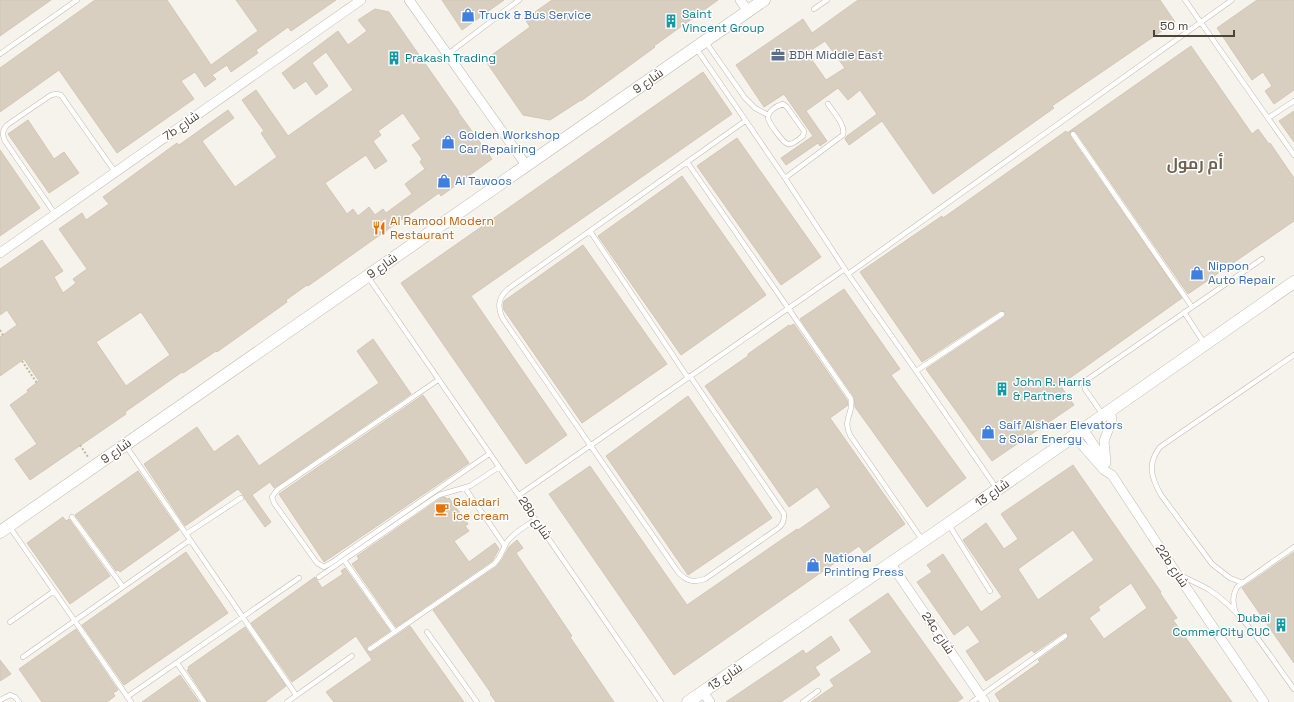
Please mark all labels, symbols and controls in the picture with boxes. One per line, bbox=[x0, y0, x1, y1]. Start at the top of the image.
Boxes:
place label: Saint Vincent Group bbox=[682, 6, 765, 36]
shop icon: Truck & Bus Service bbox=[460, 7, 476, 23]
place label: Truck & Bus Service bbox=[479, 7, 591, 23]
scale bar bbox=[1154, 12, 1234, 38]
building icon: Saint Vincent Group bbox=[663, 13, 679, 29]
text: 50 m bbox=[1160, 18, 1188, 34]
office icon: BDH Middle East bbox=[770, 47, 786, 63]
place label: BDH Middle East bbox=[789, 47, 883, 63]
building icon: Prakash Trading bbox=[386, 50, 402, 66]
place label: Prakash Trading bbox=[405, 50, 496, 66]
street label: شارع 9 bbox=[630, 65, 666, 97]
street label: 7b شارع bbox=[160, 108, 202, 144]
place label: Golden Workshop Car Repairing bbox=[459, 127, 560, 157]
shop icon: Golden Workshop Car Repairing bbox=[440, 134, 456, 150]
district label: أم رمول bbox=[1167, 153, 1223, 175]
shop icon: Al Tawoos bbox=[436, 173, 452, 189]
place label: Al Tawoos bbox=[455, 173, 512, 189]
place label: Al Ramool Modern Restaurant bbox=[390, 213, 494, 243]
restaurant icon: Al Ramool Modern Restaurant bbox=[371, 220, 387, 236]
street label: شارع 9 bbox=[364, 250, 400, 282]
place label: Nippon Auto Repair bbox=[1208, 258, 1276, 288]
shop icon: Nippon Auto Repair bbox=[1189, 265, 1205, 281]
place label: John R. Harris & Partners bbox=[1013, 374, 1091, 404]
building icon: John R. Harris & Partners bbox=[994, 381, 1010, 397]
place label: Saif Alshaer Elevators & Solar Energy bbox=[999, 417, 1123, 447]
shop icon: Saif Alshaer Elevators & Solar Energy bbox=[980, 424, 996, 440]
street label: شارع 9 bbox=[98, 435, 134, 467]
street label: شارع 13 bbox=[972, 475, 1012, 511]
street label: 28b شارع bbox=[515, 493, 555, 543]
place label: Galadari ice cream bbox=[453, 494, 509, 524]
cafe icon: Galadari ice cream bbox=[434, 501, 450, 517]
street label: 22b شارع bbox=[1152, 541, 1192, 591]
place label: National Printing Press bbox=[824, 550, 904, 580]
shop icon: National Printing Press bbox=[805, 557, 821, 573]
street label: 24c شارع bbox=[918, 609, 958, 657]
place label: Dubai CommerCity CUC bbox=[1173, 610, 1270, 640]
building icon: Dubai CommerCity CUC bbox=[1273, 617, 1289, 633]
street label: شارع 13 bbox=[705, 660, 746, 694]

